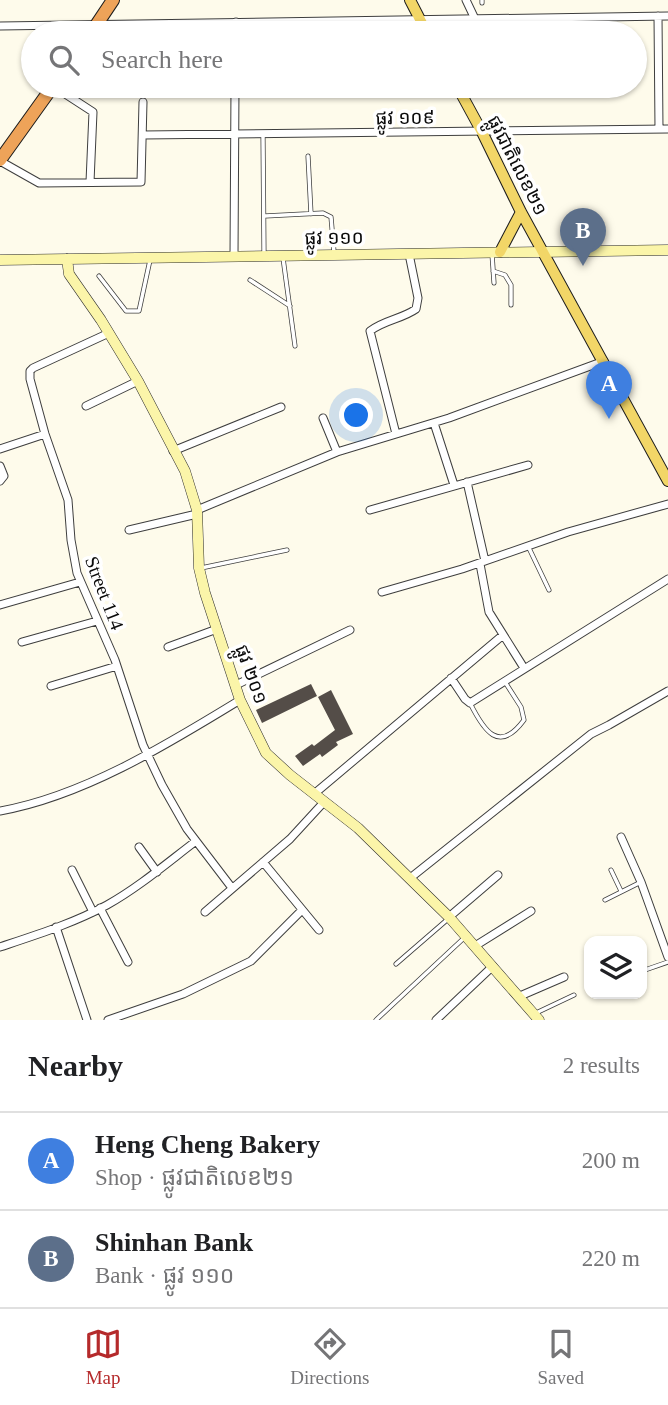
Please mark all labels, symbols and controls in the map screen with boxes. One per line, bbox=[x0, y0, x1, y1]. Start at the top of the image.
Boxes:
search box bbox=[21, 21, 647, 98]
icon: search bbox=[45, 41, 83, 79]
text: Search here bbox=[101, 45, 223, 74]
street label: ផ្លូវ ១០៩ bbox=[375, 106, 435, 135]
street label: ផ្លូវជាតិលេខ២១ bbox=[477, 112, 552, 222]
pin: B bbox=[560, 208, 606, 266]
street label: ផ្លូវ ១១០ bbox=[304, 226, 364, 255]
pin: A bbox=[586, 361, 632, 419]
your location bbox=[339, 398, 373, 432]
street label: Street 114 bbox=[81, 554, 128, 633]
street label: ផ្លូវ ២០១ bbox=[225, 642, 272, 709]
map controls bbox=[584, 936, 647, 999]
button: layers bbox=[584, 936, 647, 999]
text: Nearby bbox=[28, 1049, 123, 1082]
text: 2 results bbox=[563, 1053, 640, 1078]
text: Heng Cheng Bakery bbox=[95, 1130, 320, 1159]
text: A bbox=[43, 1148, 59, 1173]
text: 200 m bbox=[582, 1148, 640, 1173]
text: Shop · ផ្លូវជាតិលេខ២១ bbox=[95, 1165, 294, 1190]
text: Shinhan Bank bbox=[95, 1228, 253, 1257]
text: B bbox=[43, 1246, 59, 1271]
text: 220 m bbox=[582, 1246, 640, 1271]
text: Bank · ផ្លូវ ១១០ bbox=[95, 1263, 234, 1288]
tab: Map bbox=[84, 1325, 122, 1389]
tab: Directions bbox=[290, 1325, 369, 1389]
tab: Saved bbox=[537, 1325, 584, 1389]

